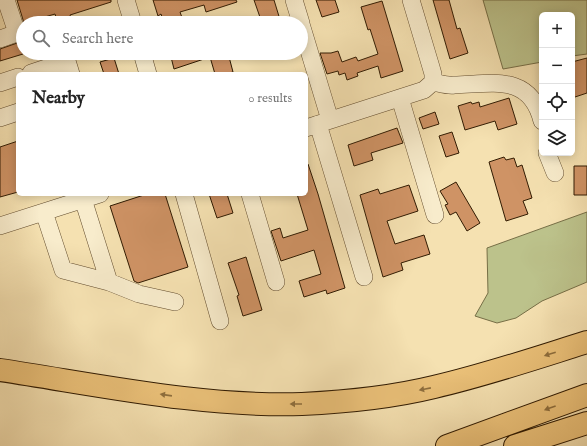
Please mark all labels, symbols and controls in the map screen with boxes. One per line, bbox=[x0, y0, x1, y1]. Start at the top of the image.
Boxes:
map controls bbox=[539, 12, 575, 156]
button: + bbox=[539, 12, 575, 48]
search box bbox=[16, 16, 308, 60]
icon: search bbox=[30, 27, 52, 49]
text: Search here bbox=[62, 29, 133, 48]
button: − bbox=[539, 48, 575, 84]
button: locate bbox=[539, 84, 575, 120]
text: Nearby bbox=[32, 88, 85, 109]
text: 0 results bbox=[248, 90, 292, 107]
button: layers bbox=[539, 120, 575, 156]
one-way arrow bbox=[543, 351, 555, 357]
one-way arrow bbox=[419, 386, 431, 392]
one-way arrow bbox=[160, 392, 172, 398]
one-way arrow bbox=[289, 401, 302, 407]
one-way arrow bbox=[544, 405, 556, 411]

